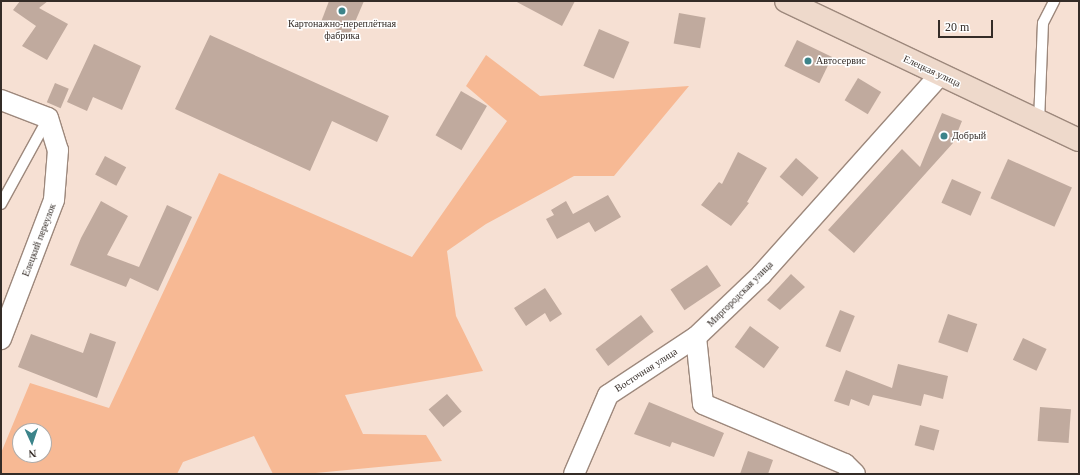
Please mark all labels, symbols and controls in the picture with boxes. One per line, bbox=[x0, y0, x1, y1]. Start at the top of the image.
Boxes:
marker: Картонажно-переплётная фабрика bbox=[337, 6, 347, 16]
scale bar bbox=[940, 12, 995, 38]
place label: Картонажно-переплётная фабрика bbox=[288, 17, 396, 40]
text: 20 m bbox=[945, 20, 969, 34]
street label: Елецкая улица bbox=[901, 52, 963, 90]
place label: Автосервис bbox=[816, 55, 866, 67]
marker: Автосервис bbox=[803, 56, 813, 66]
place label: Добрый bbox=[952, 130, 986, 142]
marker: Добрый bbox=[939, 131, 949, 141]
street label: Елецкий переулок bbox=[20, 202, 58, 278]
street label: Миргородская улица bbox=[705, 259, 775, 329]
street label: Восточная улица bbox=[613, 345, 679, 395]
north arrow bbox=[12, 423, 52, 463]
text: N bbox=[28, 448, 37, 460]

